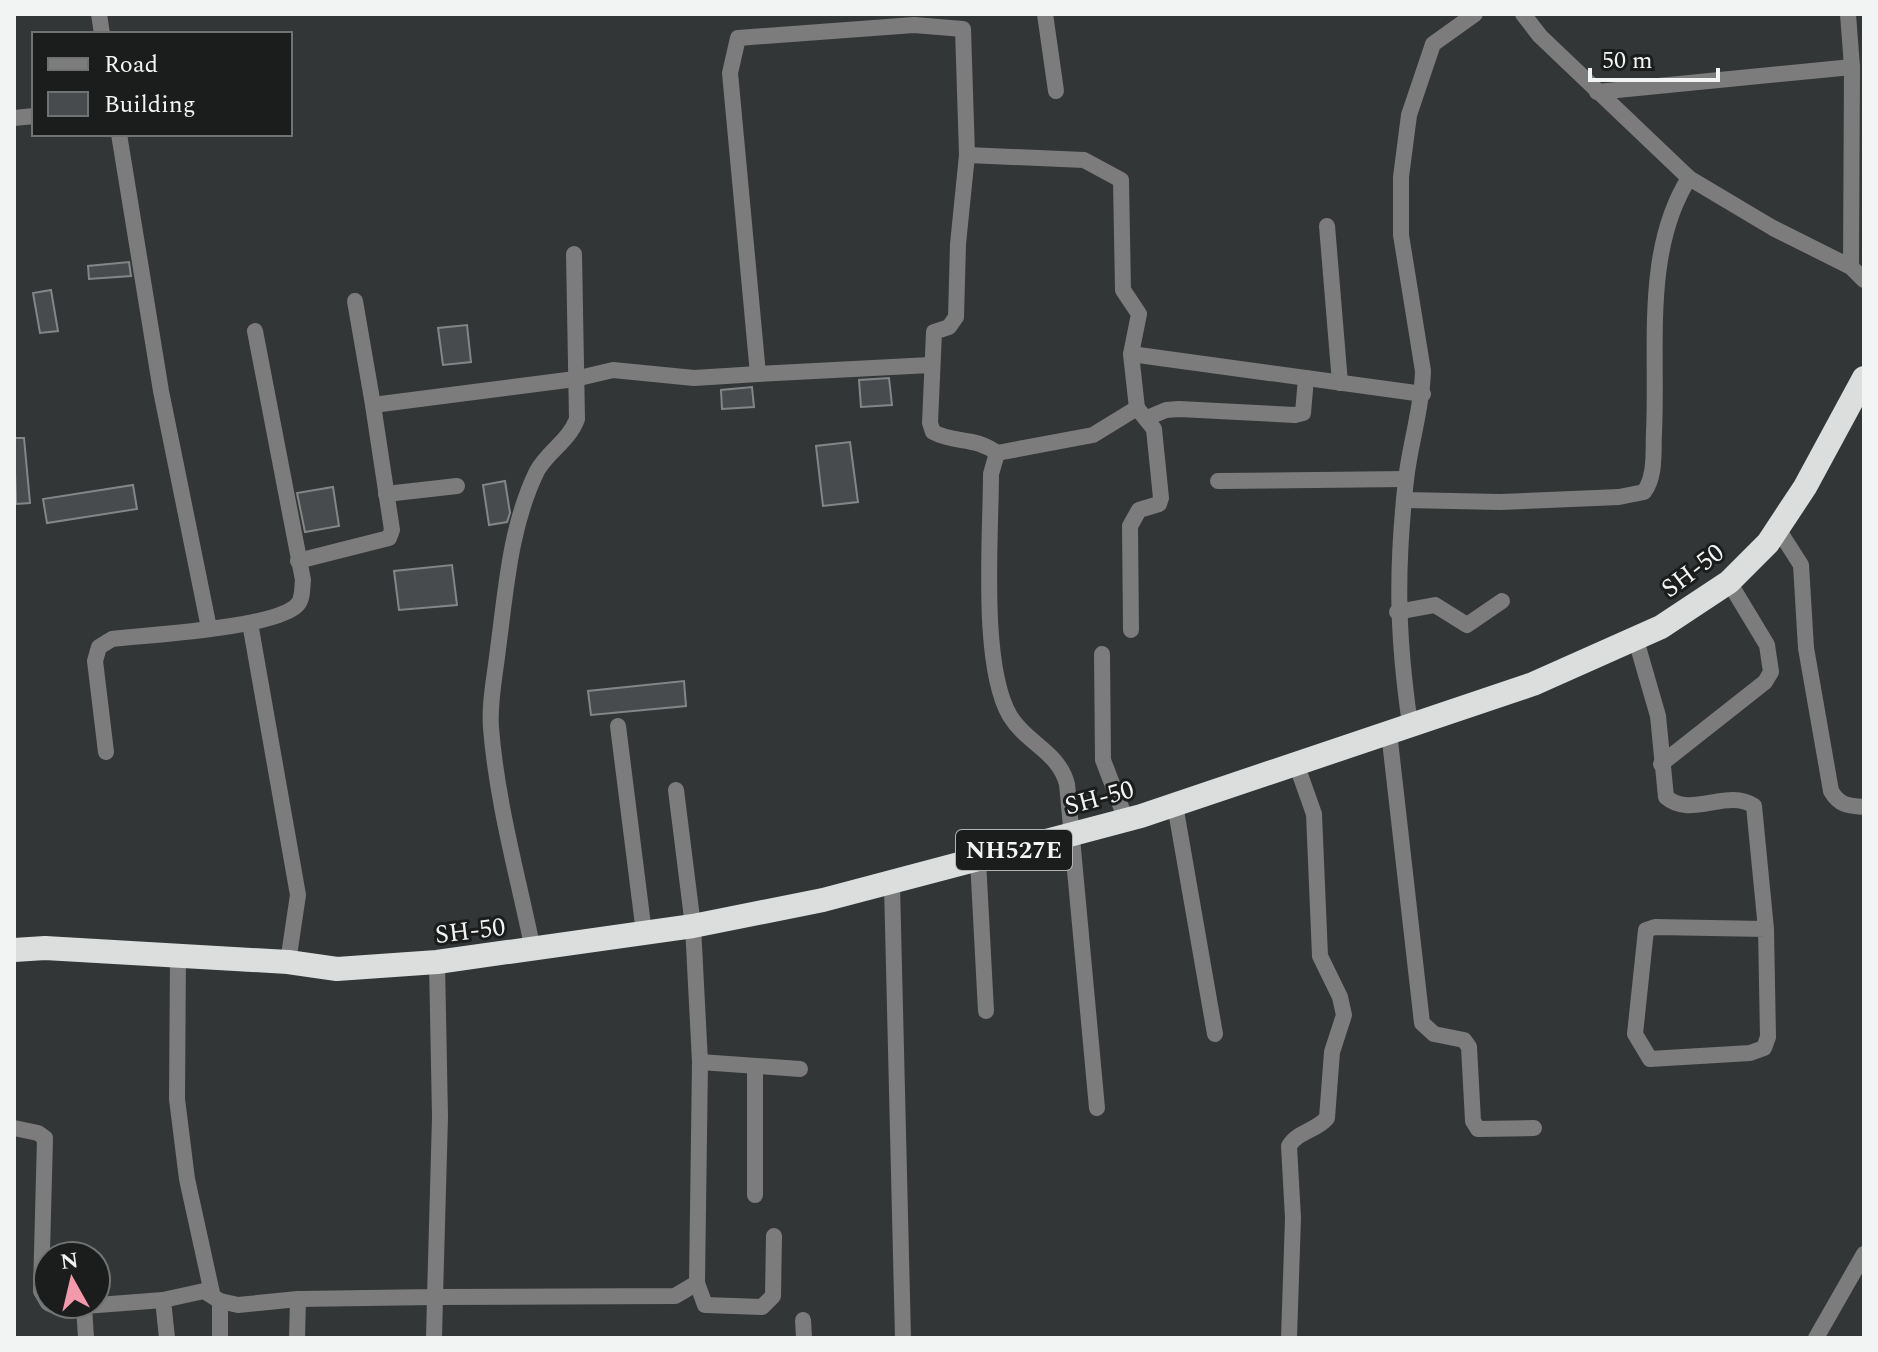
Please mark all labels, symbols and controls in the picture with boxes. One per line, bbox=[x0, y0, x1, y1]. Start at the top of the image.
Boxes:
legend bbox=[32, 32, 292, 136]
scale bar bbox=[1590, 32, 1718, 82]
text: 50 m bbox=[1602, 43, 1653, 79]
text: Road bbox=[104, 47, 158, 83]
text: Building bbox=[104, 87, 196, 123]
street label: SH-50 bbox=[1652, 534, 1733, 608]
street label: SH-50 bbox=[1060, 770, 1139, 826]
road number: NH527E bbox=[956, 830, 1072, 870]
street label: SH-50 bbox=[433, 907, 508, 955]
north arrow bbox=[32, 1240, 112, 1320]
text: N bbox=[58, 1244, 81, 1279]

